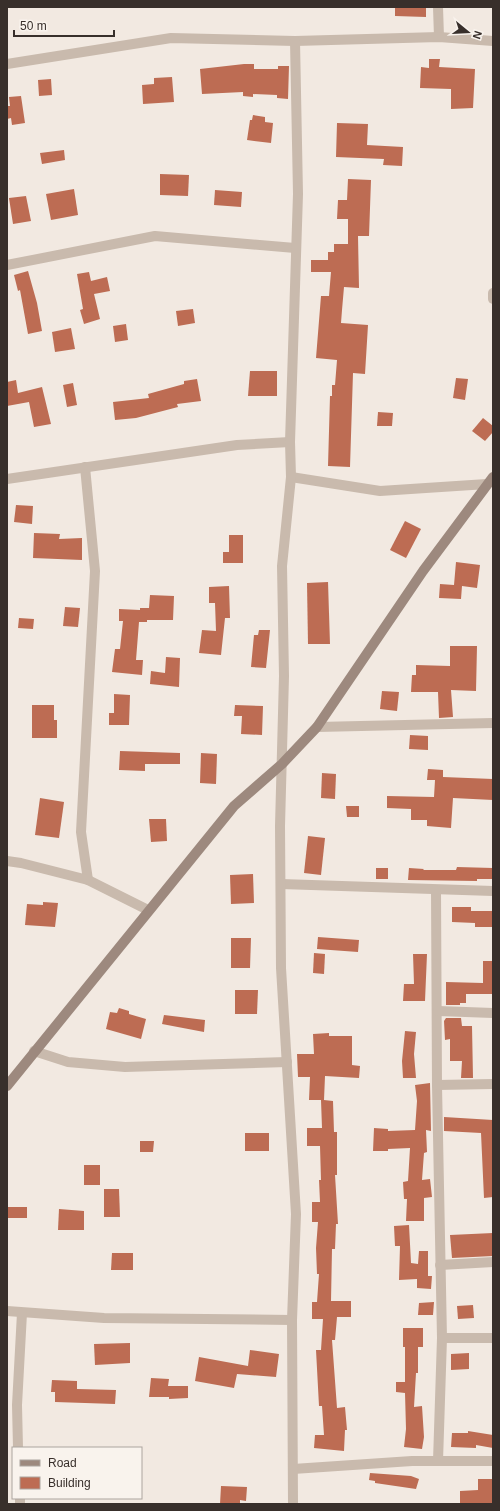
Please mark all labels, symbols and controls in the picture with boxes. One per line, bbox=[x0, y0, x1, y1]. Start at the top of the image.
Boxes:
scale bar bbox=[14, 12, 114, 38]
north arrow bbox=[448, 12, 488, 52]
text: 50 m bbox=[20, 19, 47, 33]
text: N bbox=[471, 29, 484, 41]
legend bbox=[12, 1447, 142, 1499]
text: Road bbox=[48, 1456, 77, 1470]
text: Building bbox=[48, 1476, 91, 1490]

